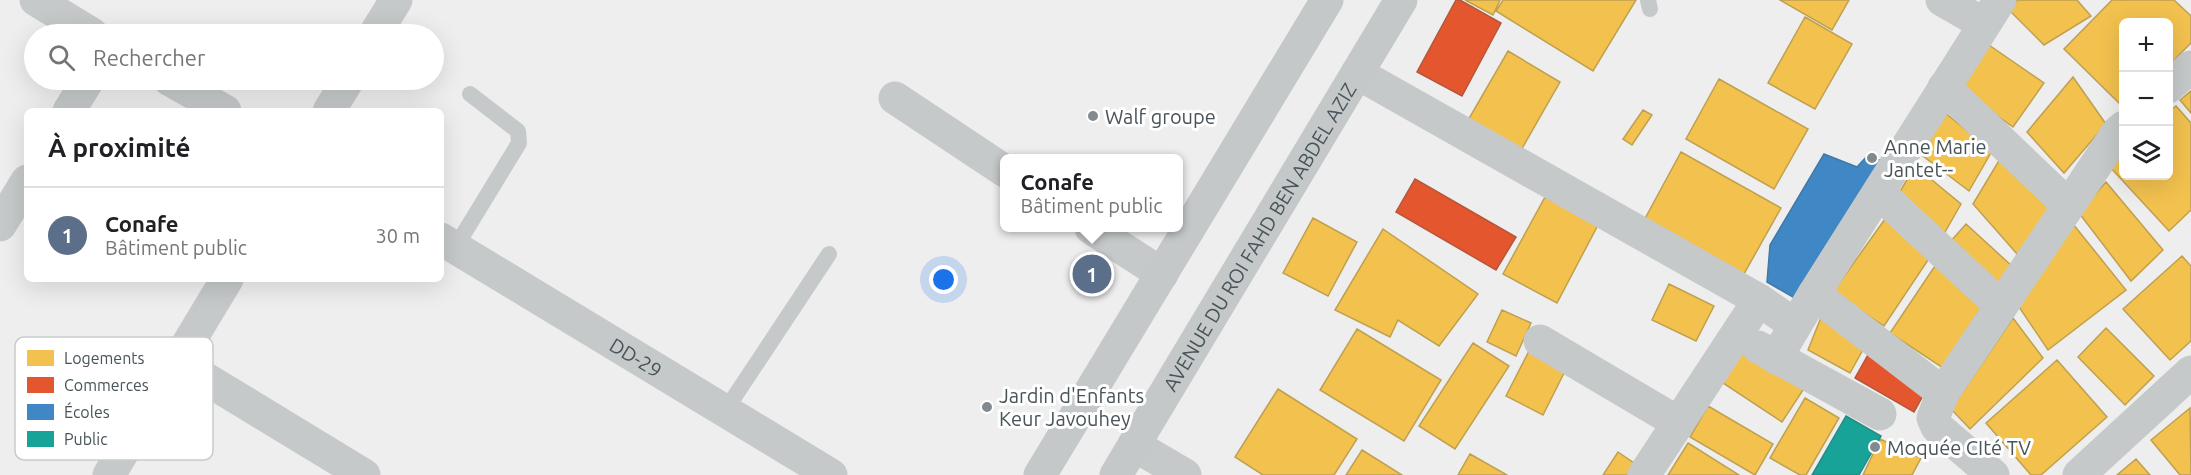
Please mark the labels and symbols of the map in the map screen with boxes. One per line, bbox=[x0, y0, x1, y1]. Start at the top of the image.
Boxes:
street label: AVENUE DU ROI FAHD BEN ABDEL AZIZ bbox=[1158, 78, 1360, 395]
place label: Walf groupe bbox=[1105, 105, 1216, 128]
marker: Walf groupe bbox=[1086, 109, 1100, 123]
place label: Anne Marie Jantet-- bbox=[1884, 135, 1987, 181]
marker: Anne Marie Jantet-- bbox=[1865, 151, 1879, 165]
pin: 1 bbox=[1072, 252, 1112, 296]
your location bbox=[929, 265, 958, 294]
street label: DD-29 bbox=[606, 333, 666, 382]
legend bbox=[15, 337, 213, 460]
text: Logements bbox=[64, 349, 145, 367]
text: Commerces bbox=[64, 376, 149, 394]
place label: Jardin d'Enfants Keur Javouhey bbox=[999, 384, 1144, 430]
marker: Jardin d'Enfants Keur Javouhey bbox=[980, 400, 994, 414]
text: Écoles bbox=[64, 401, 110, 421]
text: Public bbox=[64, 430, 108, 448]
place label: Moquée CIté TV bbox=[1887, 436, 2031, 459]
marker: Moquée CIté TV bbox=[1868, 440, 1882, 454]

